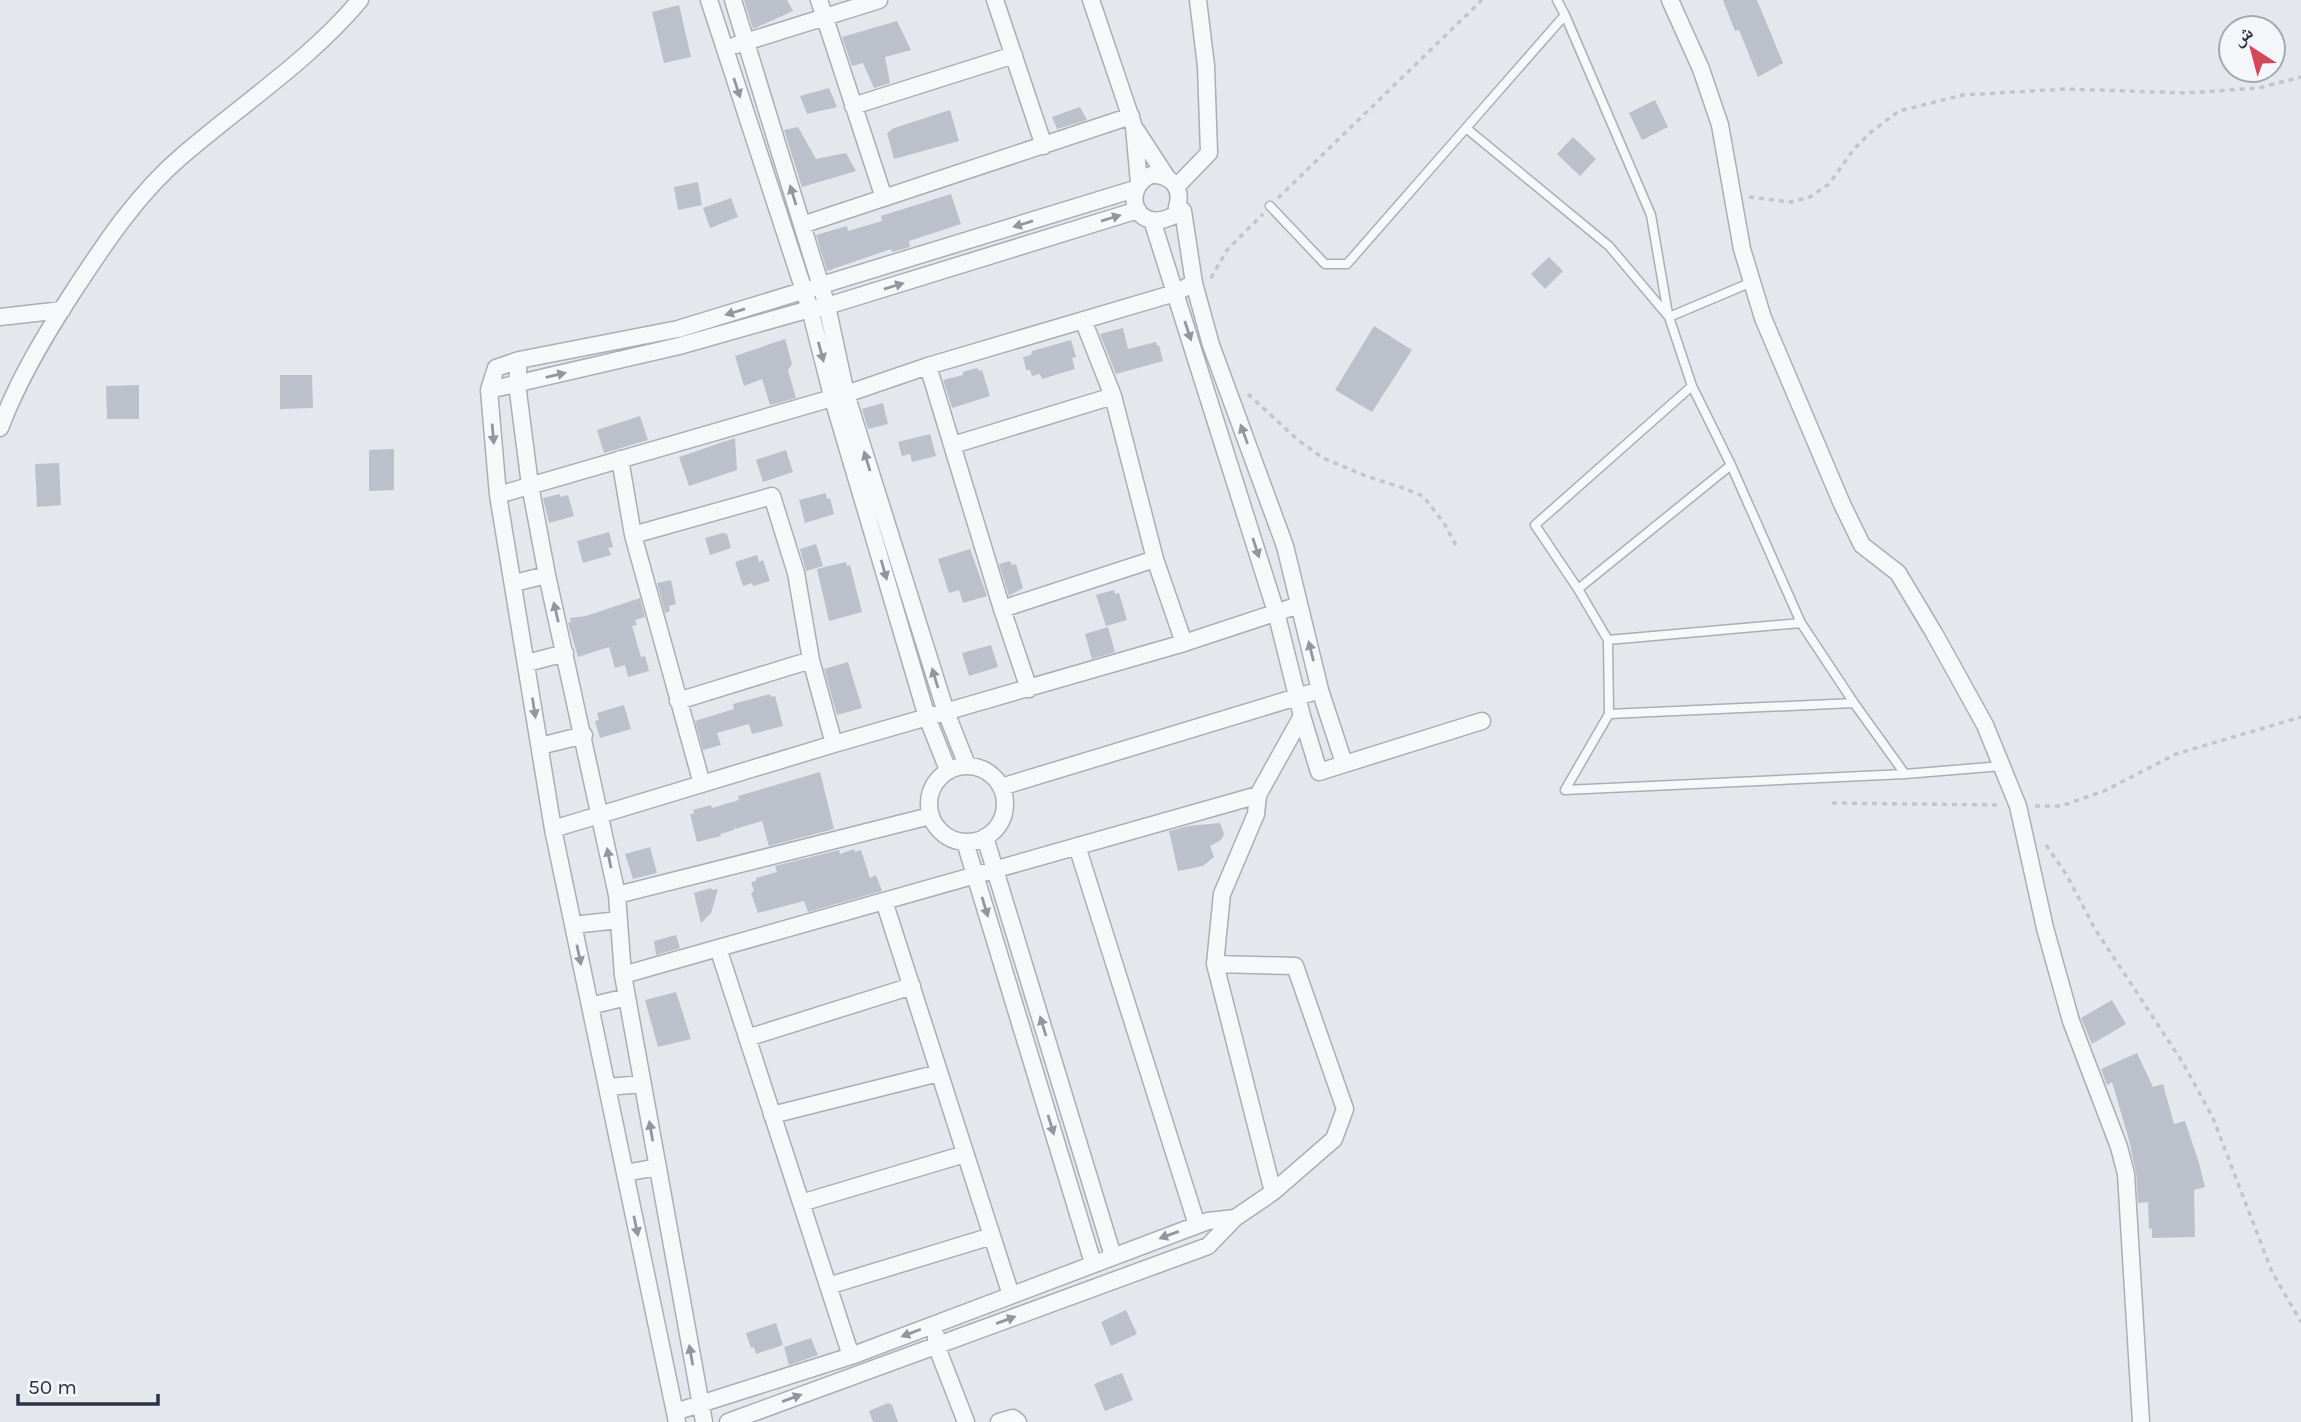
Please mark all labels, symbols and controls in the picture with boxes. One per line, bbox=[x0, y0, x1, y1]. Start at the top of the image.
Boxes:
north arrow bbox=[2217, 14, 2287, 84]
text: ش bbox=[2228, 21, 2257, 51]
one-way arrow bbox=[732, 78, 743, 99]
one-way arrow bbox=[787, 184, 797, 205]
one-way arrow bbox=[1101, 212, 1122, 223]
one-way arrow bbox=[1013, 219, 1034, 229]
one-way arrow bbox=[884, 280, 905, 290]
one-way arrow bbox=[725, 307, 746, 317]
one-way arrow bbox=[1183, 321, 1193, 342]
one-way arrow bbox=[816, 341, 827, 363]
one-way arrow bbox=[545, 369, 567, 380]
one-way arrow bbox=[1238, 423, 1249, 444]
one-way arrow bbox=[488, 424, 499, 446]
one-way arrow bbox=[861, 450, 872, 471]
one-way arrow bbox=[1252, 538, 1262, 559]
one-way arrow bbox=[879, 560, 889, 581]
one-way arrow bbox=[550, 601, 561, 623]
one-way arrow bbox=[1305, 640, 1316, 662]
one-way arrow bbox=[930, 667, 940, 688]
one-way arrow bbox=[529, 697, 540, 719]
one-way arrow bbox=[604, 847, 615, 869]
one-way arrow bbox=[980, 897, 991, 918]
one-way arrow bbox=[574, 944, 585, 966]
one-way arrow bbox=[1037, 1016, 1047, 1037]
one-way arrow bbox=[1046, 1114, 1056, 1135]
one-way arrow bbox=[646, 1120, 657, 1142]
one-way arrow bbox=[630, 1215, 641, 1237]
one-way arrow bbox=[1159, 1230, 1180, 1241]
one-way arrow bbox=[995, 1314, 1016, 1325]
one-way arrow bbox=[900, 1328, 921, 1339]
one-way arrow bbox=[685, 1344, 696, 1366]
scale bar bbox=[18, 1362, 158, 1406]
text: 50 m bbox=[28, 1375, 77, 1399]
one-way arrow bbox=[782, 1393, 803, 1404]

